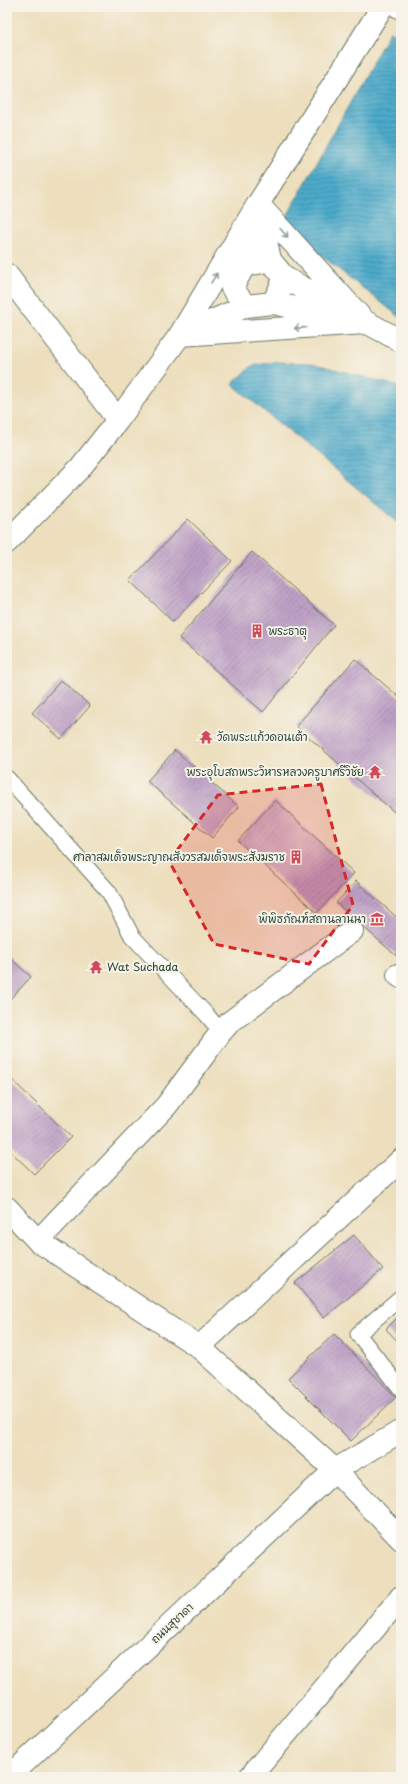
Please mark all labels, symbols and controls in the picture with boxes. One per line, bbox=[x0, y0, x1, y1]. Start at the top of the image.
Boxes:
one-way arrow bbox=[280, 228, 289, 238]
one-way arrow bbox=[210, 273, 218, 284]
one-way arrow bbox=[294, 324, 307, 331]
place label: พระธาตุ bbox=[268, 622, 307, 640]
building icon: พระธาตุ bbox=[249, 623, 265, 639]
place label: วัดพระแก้วดอนเต้า bbox=[217, 728, 308, 745]
temple icon: วัดพระแก้วดอนเต้า bbox=[198, 729, 214, 745]
place label: พระอุโบสถพระวิหารหลวงครูบาศรีวิชัย bbox=[186, 763, 364, 781]
temple icon: พระอุโบสถพระวิหารหลวงครูบาศรีวิชัย bbox=[367, 764, 383, 780]
place label: ศาลาสมเด็จพระญาณสังวรสมเด็จพระสังฆราช bbox=[73, 848, 286, 865]
building icon: ศาลาสมเด็จพระญาณสังวรสมเด็จพระสังฆราช bbox=[288, 849, 304, 865]
place label: พิพิธภัณฑ์สถานลานนา bbox=[258, 910, 366, 927]
museum icon: พิพิธภัณฑ์สถานลานนา bbox=[369, 911, 385, 927]
place label: Wat Suchada bbox=[107, 958, 179, 975]
temple icon: Wat Suchada bbox=[88, 959, 104, 975]
street label: ถนนสุชาดา bbox=[147, 1598, 197, 1648]

